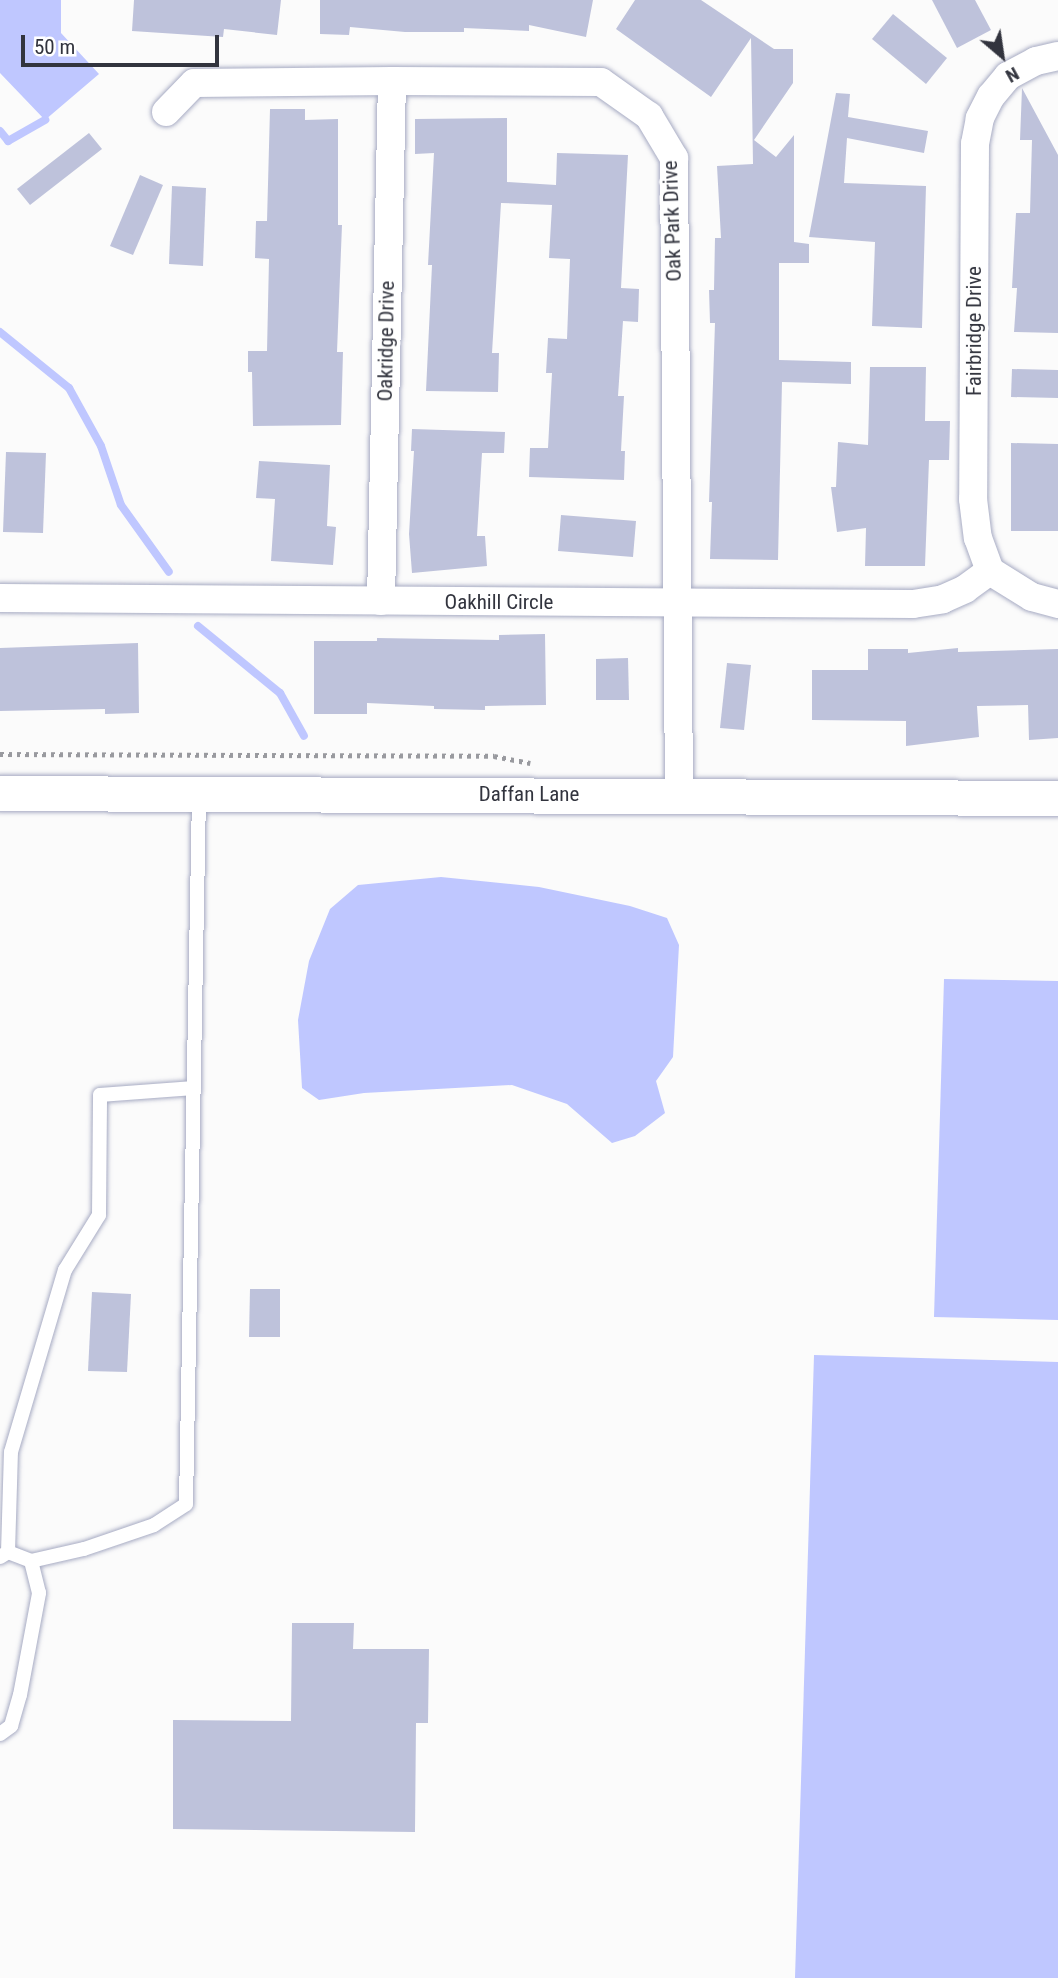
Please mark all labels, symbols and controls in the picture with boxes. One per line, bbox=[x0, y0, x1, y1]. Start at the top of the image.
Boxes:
scale bar bbox=[24, 21, 222, 65]
north arrow bbox=[967, 21, 1037, 91]
text: 50 m bbox=[34, 35, 75, 59]
text: N bbox=[1002, 62, 1023, 88]
street label: Oak Park Drive bbox=[657, 160, 687, 282]
street label: Fairbridge Drive bbox=[961, 266, 987, 396]
street label: Oakridge Drive bbox=[372, 280, 400, 402]
street label: Oakhill Circle bbox=[445, 589, 553, 615]
street label: Daffan Lane bbox=[479, 781, 579, 807]

